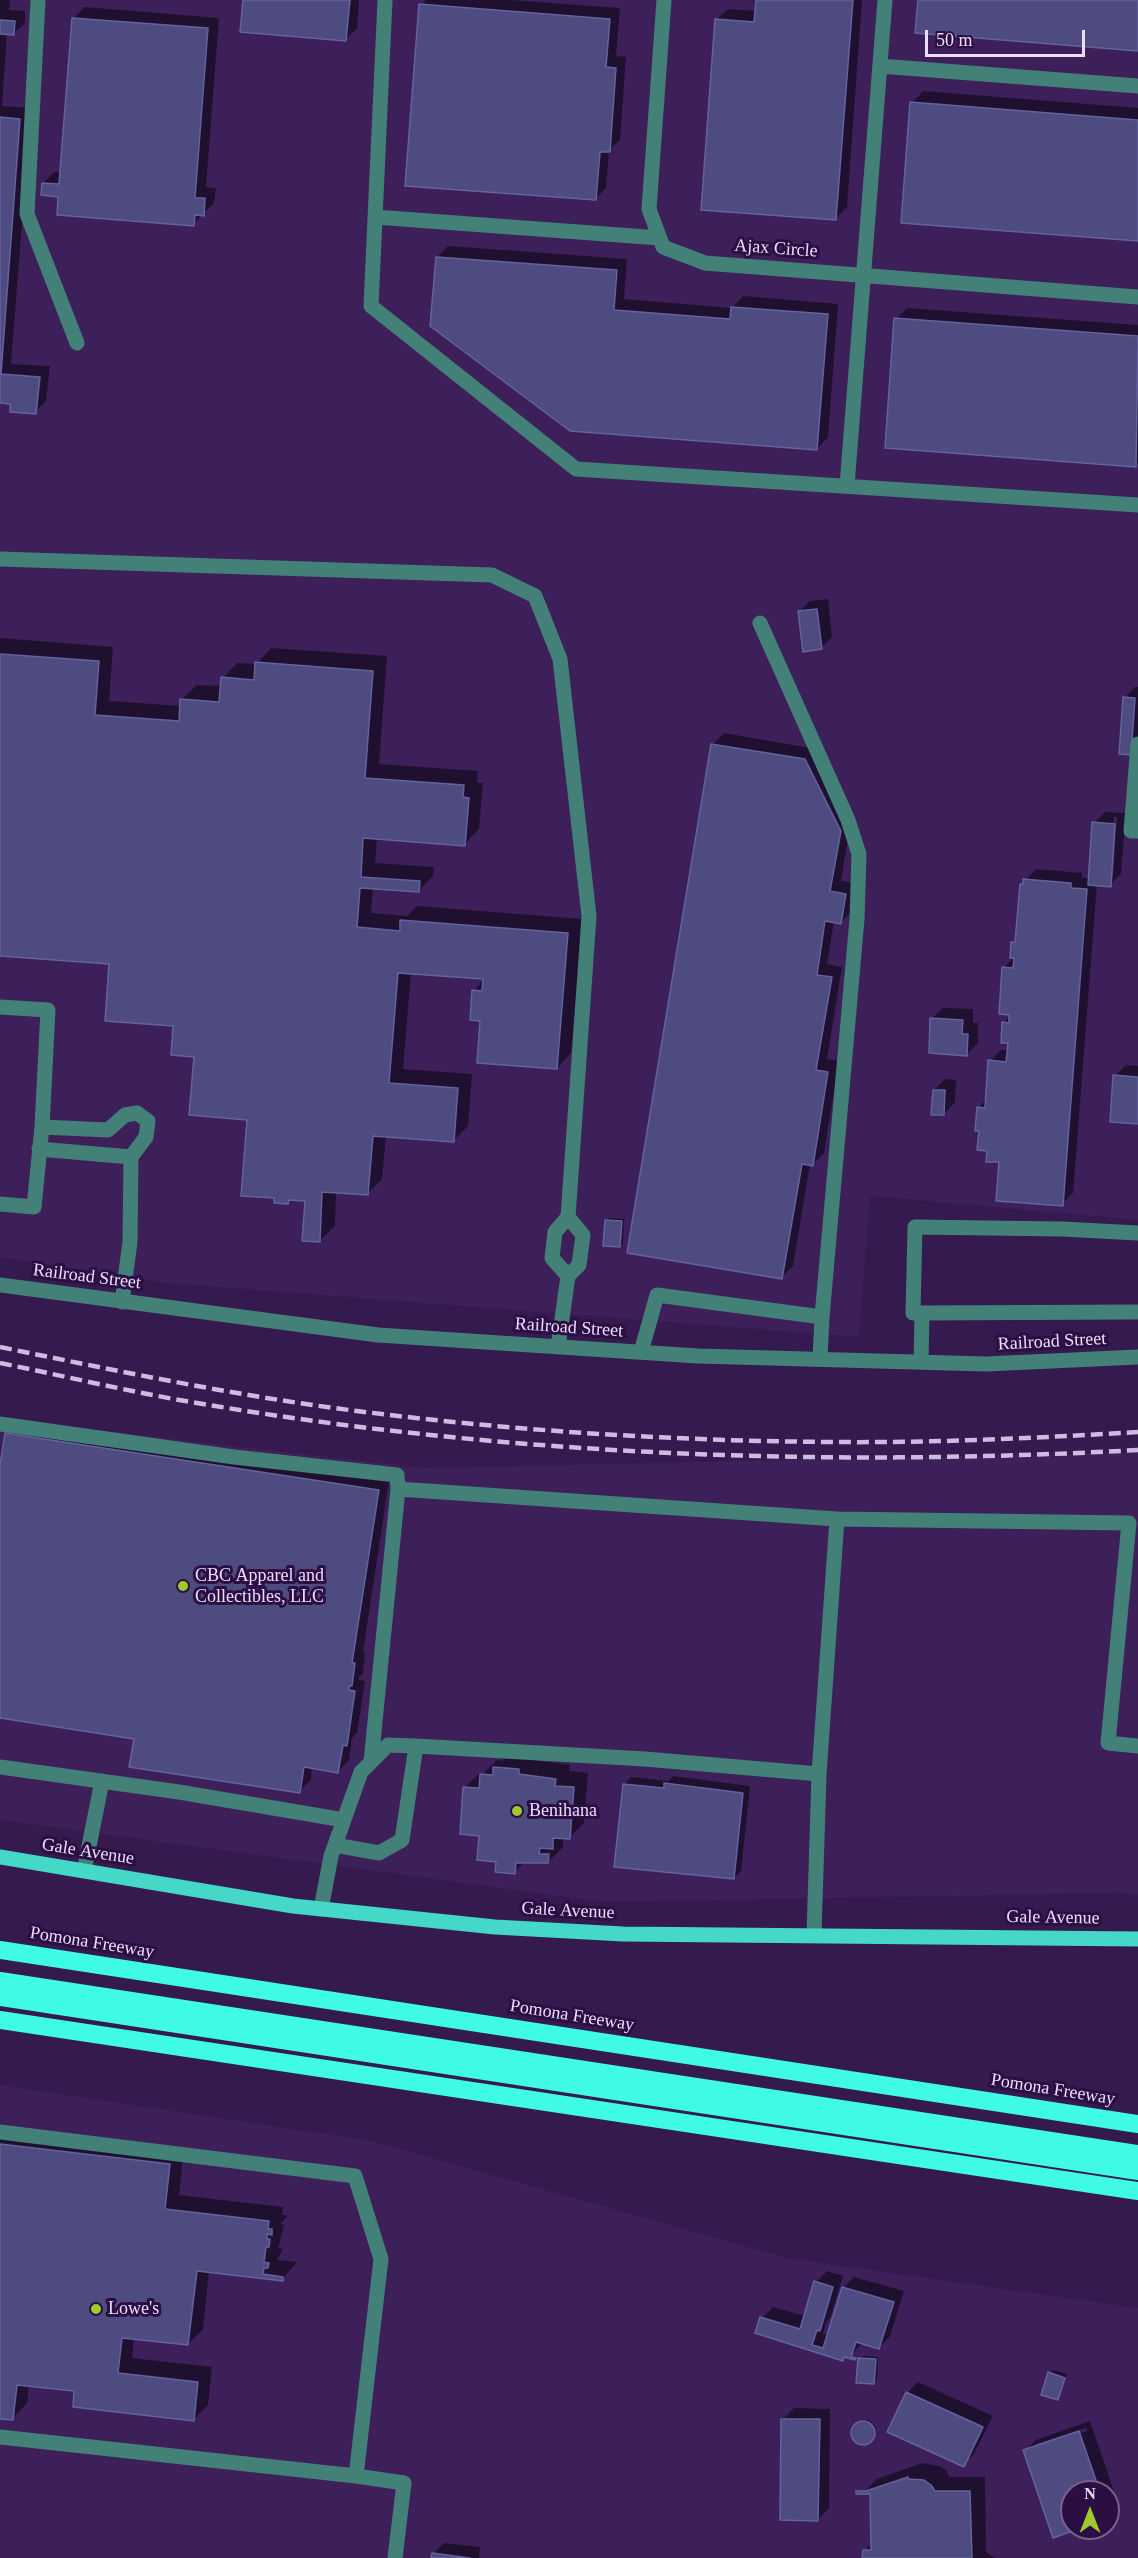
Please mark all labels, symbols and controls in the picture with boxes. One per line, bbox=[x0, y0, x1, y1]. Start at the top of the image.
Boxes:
scale bar bbox=[928, 18, 1088, 56]
text: 50 m bbox=[936, 30, 973, 50]
street label: Ajax Circle bbox=[734, 235, 818, 263]
street label: Railroad Street bbox=[32, 1260, 142, 1294]
street label: Railroad Street bbox=[514, 1313, 624, 1343]
street label: Railroad Street bbox=[997, 1328, 1107, 1356]
place label: CBC Apparel and Collectibles, LLC bbox=[195, 1565, 324, 1608]
marker: CBC Apparel and Collectibles, LLC bbox=[176, 1579, 190, 1593]
place label: Benihana bbox=[529, 1800, 597, 1822]
marker: Benihana bbox=[510, 1804, 524, 1818]
street label: Gale Avenue bbox=[40, 1834, 136, 1870]
street label: Gale Avenue bbox=[521, 1898, 615, 1924]
street label: Gale Avenue bbox=[1006, 1906, 1100, 1930]
street label: Pomona Freeway bbox=[28, 1923, 156, 1963]
street label: Pomona Freeway bbox=[508, 1996, 636, 2036]
street label: Pomona Freeway bbox=[989, 2070, 1117, 2110]
place label: Lowe's bbox=[108, 2298, 159, 2320]
marker: Lowe's bbox=[89, 2302, 103, 2316]
north arrow bbox=[1060, 2480, 1120, 2540]
text: N bbox=[1084, 2485, 1096, 2502]

